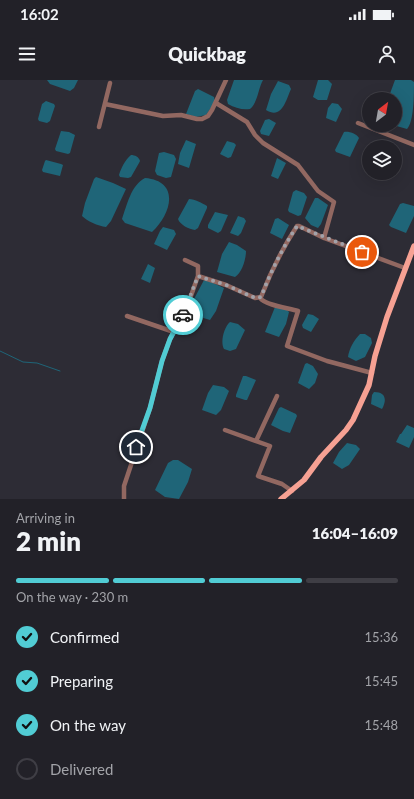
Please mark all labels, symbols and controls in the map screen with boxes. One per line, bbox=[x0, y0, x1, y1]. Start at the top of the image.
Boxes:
text: 16:02 bbox=[20, 5, 59, 23]
icon: menu bbox=[16, 43, 38, 65]
text: Quickbag bbox=[168, 43, 246, 65]
icon: person bbox=[376, 43, 398, 65]
north arrow bbox=[362, 92, 402, 132]
map controls bbox=[362, 92, 402, 180]
button: layers bbox=[362, 140, 402, 180]
pin bbox=[345, 235, 379, 269]
icon: bag bbox=[351, 241, 373, 263]
courier bbox=[163, 295, 203, 335]
icon: car bbox=[172, 304, 194, 326]
pin bbox=[119, 430, 153, 464]
icon: home bbox=[125, 436, 147, 458]
text: Arriving in bbox=[16, 510, 75, 526]
text: 16:04–16:09 bbox=[312, 524, 398, 542]
text: 2 min bbox=[16, 525, 81, 557]
text: On the way · 230 m bbox=[16, 589, 128, 605]
icon: check bbox=[16, 626, 38, 648]
text: Confirmed bbox=[50, 628, 119, 646]
text: 15:36 bbox=[365, 629, 398, 645]
icon: check bbox=[16, 670, 38, 692]
text: Preparing bbox=[50, 672, 113, 690]
text: 15:45 bbox=[365, 673, 398, 689]
icon: check bbox=[16, 714, 38, 736]
text: On the way bbox=[50, 716, 126, 734]
text: 15:48 bbox=[365, 717, 398, 733]
text: Delivered bbox=[50, 760, 113, 778]

